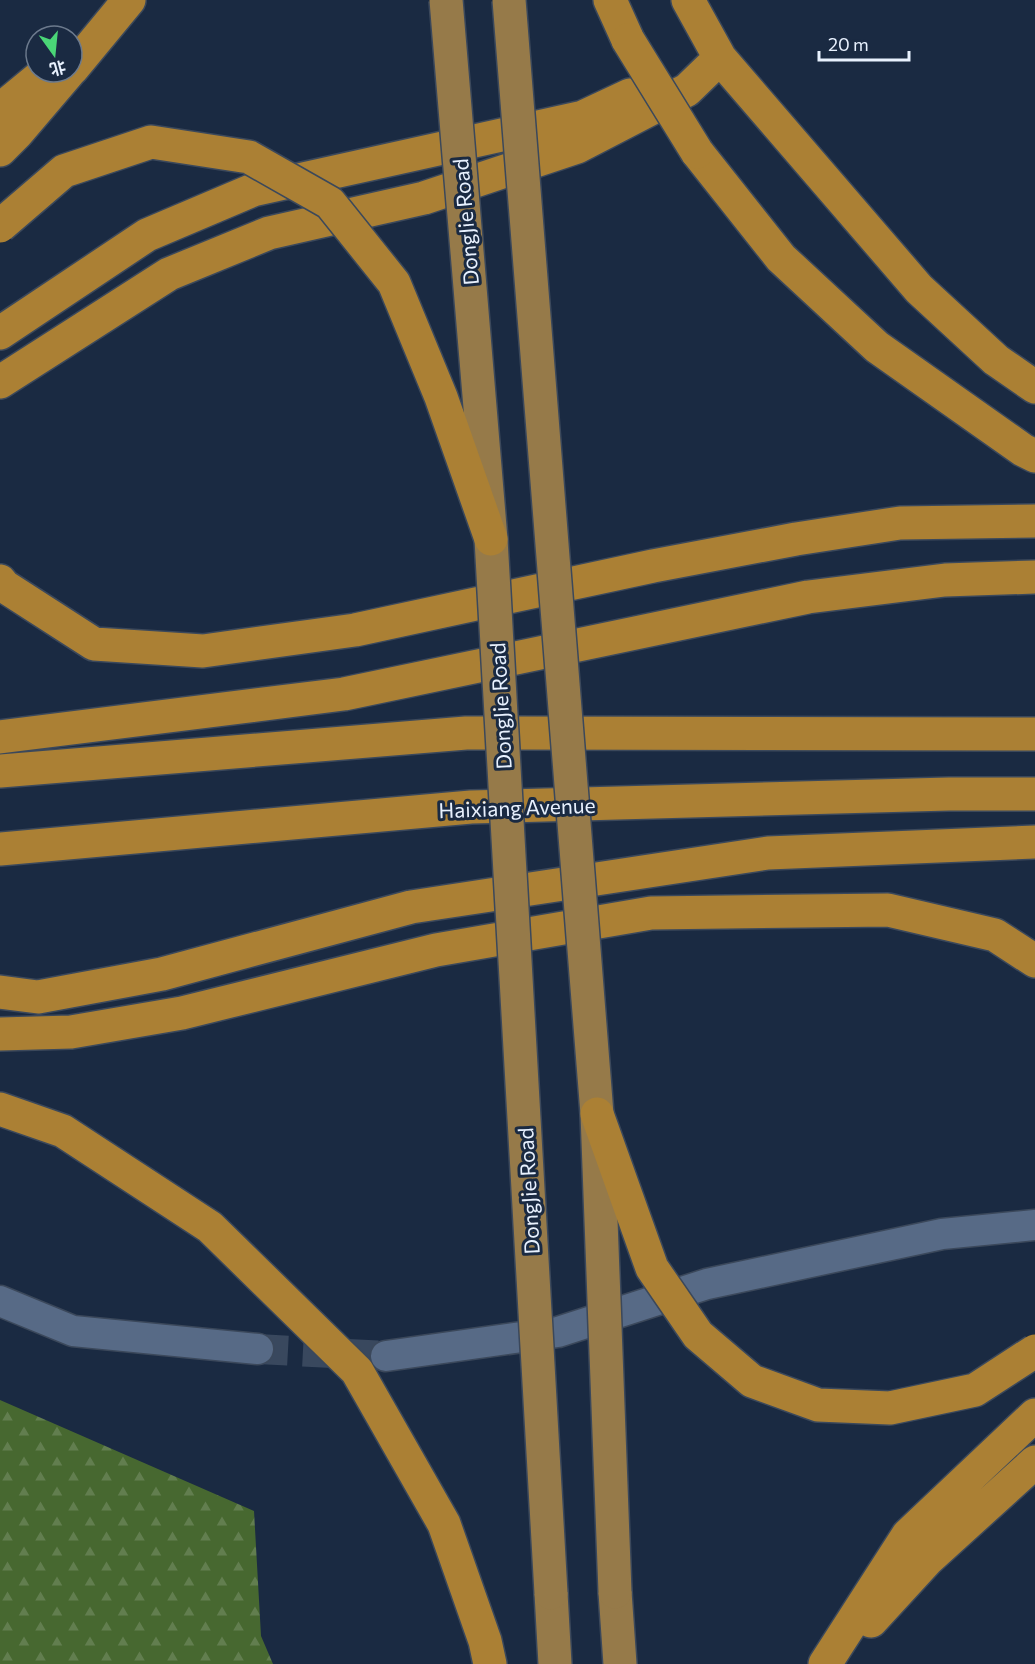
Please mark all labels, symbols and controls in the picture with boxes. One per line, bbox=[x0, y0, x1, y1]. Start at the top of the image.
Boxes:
north arrow bbox=[24, 24, 84, 84]
scale bar bbox=[819, 24, 909, 62]
text: 20 m bbox=[828, 33, 869, 55]
text: 北 bbox=[48, 58, 68, 80]
street label: DongJie Road bbox=[447, 158, 483, 286]
street label: DongJie Road bbox=[484, 642, 516, 770]
street label: Haixiang Avenue bbox=[438, 792, 596, 822]
street label: DongJie Road bbox=[512, 1127, 544, 1255]

